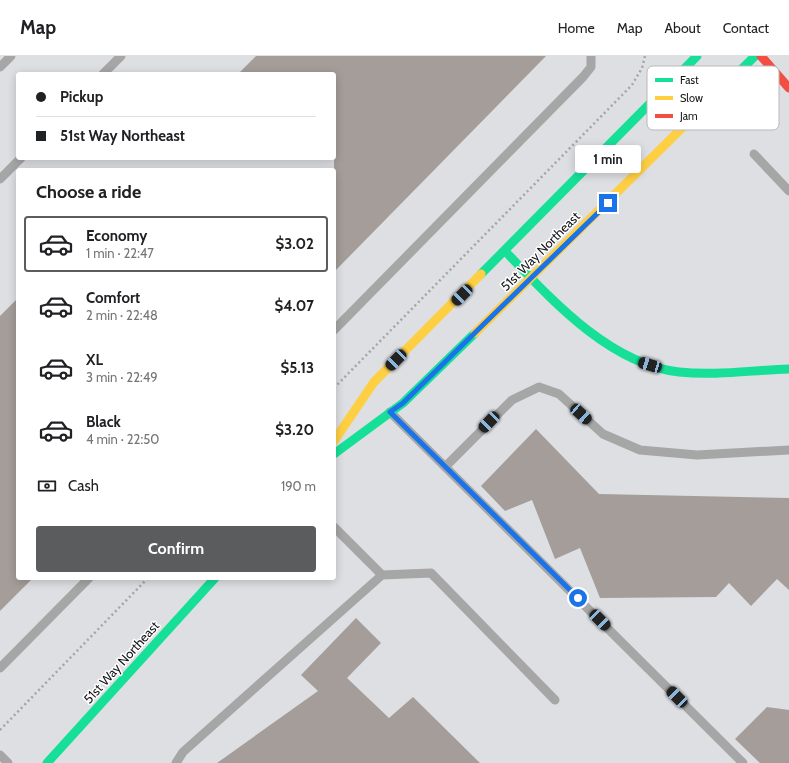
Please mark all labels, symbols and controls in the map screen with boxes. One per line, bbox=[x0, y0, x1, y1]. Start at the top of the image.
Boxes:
text: Map bbox=[20, 16, 56, 39]
text: Home bbox=[558, 19, 595, 37]
text: Map bbox=[617, 19, 642, 37]
text: About bbox=[664, 19, 701, 37]
text: Contact bbox=[723, 19, 769, 37]
legend bbox=[647, 66, 779, 130]
text: Fast bbox=[680, 73, 699, 87]
text: Pickup bbox=[60, 88, 103, 106]
text: Slow bbox=[680, 91, 703, 105]
text: Jam bbox=[679, 109, 698, 123]
text: 51st Way Northeast bbox=[60, 127, 185, 145]
callout: 1 min bbox=[575, 145, 641, 173]
text: 1 min bbox=[593, 151, 623, 167]
text: Choose a ride bbox=[36, 181, 141, 203]
route end bbox=[599, 194, 617, 212]
street label: 51st Way Northeast bbox=[497, 208, 583, 294]
icon: car bbox=[38, 226, 74, 262]
text: Economy bbox=[86, 227, 147, 245]
text: $3.02 bbox=[275, 235, 314, 253]
text: 1 min · 22:47 bbox=[86, 245, 154, 261]
car bbox=[449, 282, 475, 308]
icon: car bbox=[38, 288, 74, 324]
text: Comfort bbox=[86, 289, 140, 307]
text: $4.07 bbox=[275, 297, 314, 315]
text: 2 min · 22:48 bbox=[86, 307, 158, 323]
car bbox=[383, 347, 409, 373]
icon: car bbox=[38, 350, 74, 386]
text: XL bbox=[86, 351, 103, 369]
car bbox=[637, 356, 663, 374]
text: $5.13 bbox=[281, 359, 314, 377]
text: 3 min · 22:49 bbox=[86, 369, 158, 385]
car bbox=[568, 402, 594, 426]
car bbox=[476, 409, 502, 435]
icon: car bbox=[38, 412, 74, 448]
text: Black bbox=[86, 413, 121, 431]
text: $3.20 bbox=[275, 421, 314, 439]
text: 4 min · 22:50 bbox=[86, 431, 159, 447]
icon: cash bbox=[36, 475, 58, 497]
text: Cash bbox=[68, 477, 99, 495]
text: 190 m bbox=[281, 478, 316, 494]
button: Confirm bbox=[36, 526, 316, 572]
route start bbox=[569, 589, 587, 607]
car bbox=[587, 607, 613, 633]
street label: 51st Way Northeast bbox=[80, 617, 163, 707]
car bbox=[664, 684, 690, 710]

